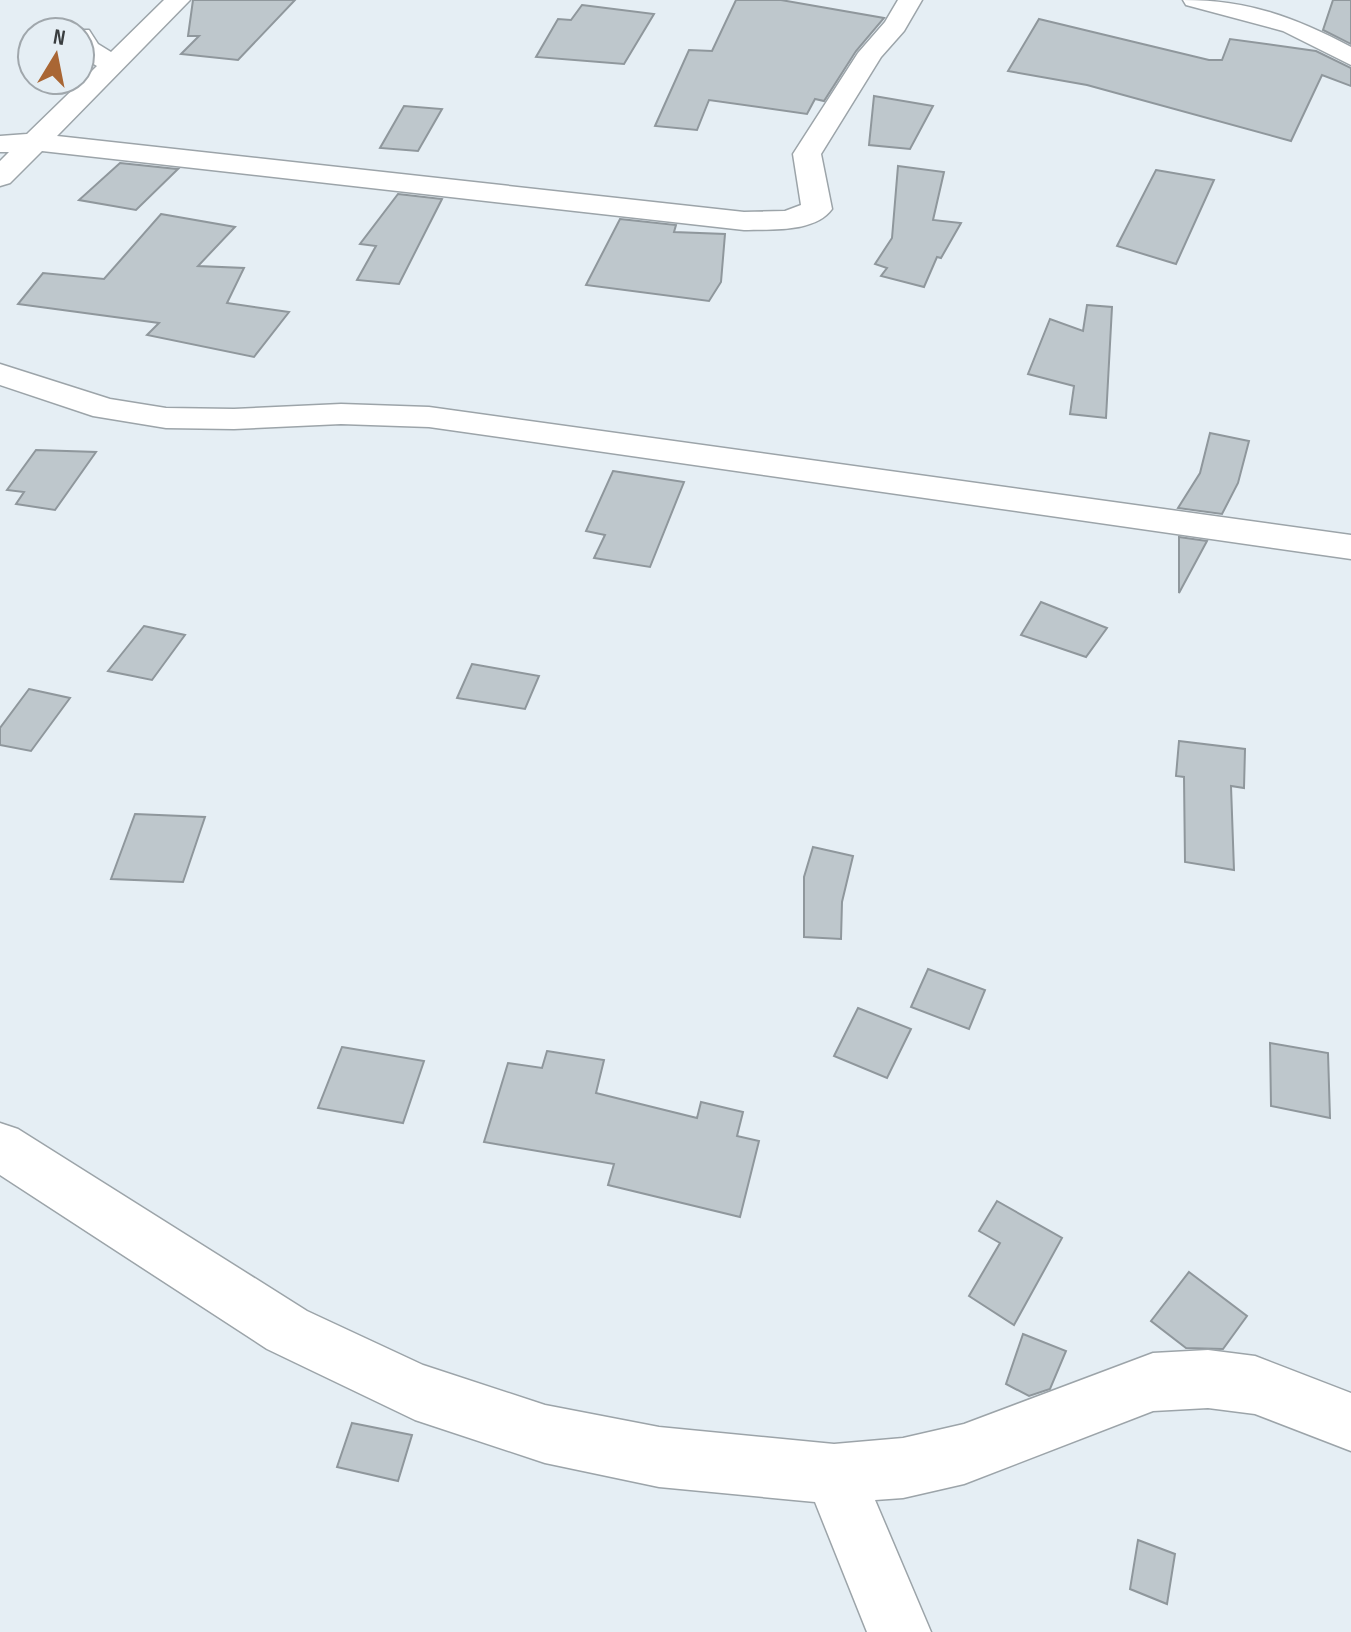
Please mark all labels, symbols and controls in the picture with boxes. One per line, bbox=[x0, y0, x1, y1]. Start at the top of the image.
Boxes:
north arrow bbox=[16, 16, 96, 96]
text: N bbox=[51, 23, 67, 52]

